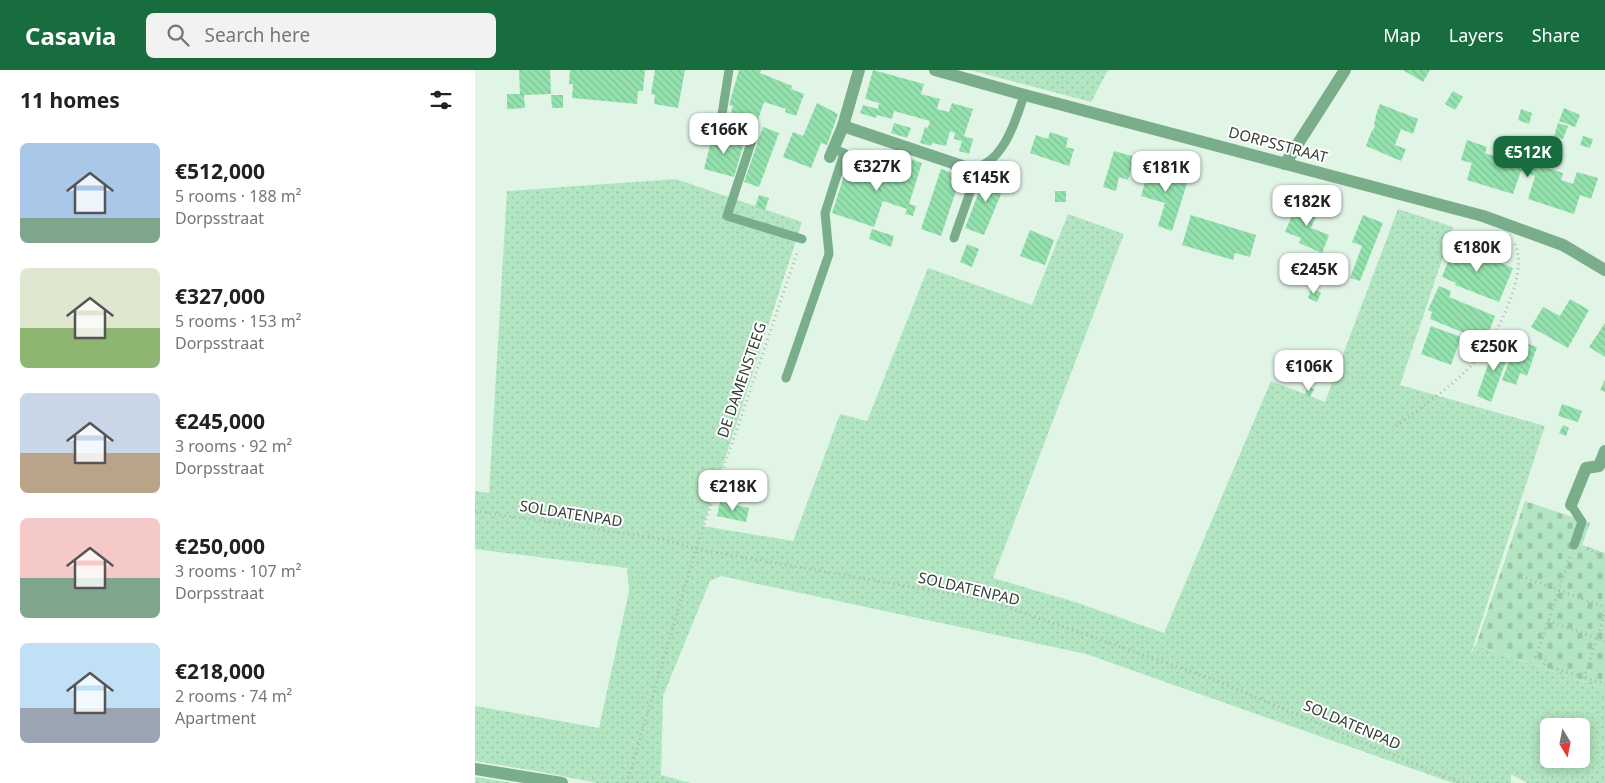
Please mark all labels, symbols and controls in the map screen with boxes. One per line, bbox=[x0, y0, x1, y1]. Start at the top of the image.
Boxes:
search box bbox=[146, 13, 496, 58]
text: Casavia bbox=[25, 19, 116, 52]
icon: search bbox=[164, 21, 192, 49]
text: Search here bbox=[204, 22, 310, 48]
text: Map bbox=[1383, 23, 1421, 47]
text: Layers bbox=[1449, 23, 1504, 47]
text: Share bbox=[1532, 23, 1580, 47]
text: 11 homes bbox=[20, 86, 120, 114]
icon: filters bbox=[427, 86, 455, 114]
pin: €166K bbox=[689, 112, 759, 155]
text: €166K bbox=[700, 118, 748, 140]
street label: DORPSSTRAAT bbox=[1227, 121, 1331, 167]
pin: €512K bbox=[1493, 136, 1563, 178]
text: €512K bbox=[1504, 141, 1552, 163]
pin: €327K bbox=[842, 150, 912, 192]
pin: €181K bbox=[1131, 150, 1201, 193]
text: €327K bbox=[853, 155, 901, 177]
text: €181K bbox=[1142, 156, 1190, 178]
text: €512,000 bbox=[175, 157, 265, 185]
pin: €145K bbox=[951, 160, 1021, 203]
icon: home bbox=[60, 163, 120, 223]
text: €145K bbox=[962, 166, 1010, 188]
pin: €182K bbox=[1272, 184, 1342, 227]
text: 5 rooms · 188 m² bbox=[175, 185, 301, 207]
text: €182K bbox=[1283, 190, 1331, 212]
text: Dorpsstraat bbox=[175, 207, 264, 229]
pin: €180K bbox=[1442, 230, 1512, 273]
text: €180K bbox=[1453, 236, 1501, 258]
pin: €245K bbox=[1279, 252, 1349, 295]
text: €245K bbox=[1290, 258, 1338, 280]
text: €327,000 bbox=[175, 282, 265, 310]
icon: home bbox=[60, 288, 120, 348]
text: 5 rooms · 153 m² bbox=[175, 310, 301, 332]
street label: DE DAMENSTEEG bbox=[712, 319, 770, 440]
pin: €250K bbox=[1459, 330, 1529, 372]
text: Dorpsstraat bbox=[175, 332, 264, 354]
text: €250K bbox=[1470, 335, 1518, 357]
pin: €106K bbox=[1274, 350, 1344, 392]
text: €106K bbox=[1285, 355, 1333, 377]
text: €245,000 bbox=[175, 407, 265, 435]
icon: home bbox=[60, 413, 120, 473]
text: 3 rooms · 92 m² bbox=[175, 435, 292, 457]
text: Dorpsstraat bbox=[175, 457, 264, 479]
pin: €218K bbox=[698, 470, 768, 512]
text: €218K bbox=[709, 475, 757, 497]
street label: SOLDATENPAD bbox=[518, 495, 624, 531]
text: €250,000 bbox=[175, 532, 265, 560]
icon: home bbox=[60, 538, 120, 598]
text: 3 rooms · 107 m² bbox=[175, 560, 301, 582]
street label: SOLDATENPAD bbox=[916, 567, 1022, 609]
text: Dorpsstraat bbox=[175, 582, 264, 604]
text: €218,000 bbox=[175, 657, 265, 685]
icon: home bbox=[60, 663, 120, 723]
text: 2 rooms · 74 m² bbox=[175, 685, 292, 707]
street label: SOLDATENPAD bbox=[1301, 695, 1404, 754]
text: Apartment bbox=[175, 707, 256, 729]
north arrow bbox=[1540, 718, 1590, 768]
map controls bbox=[1540, 718, 1590, 768]

